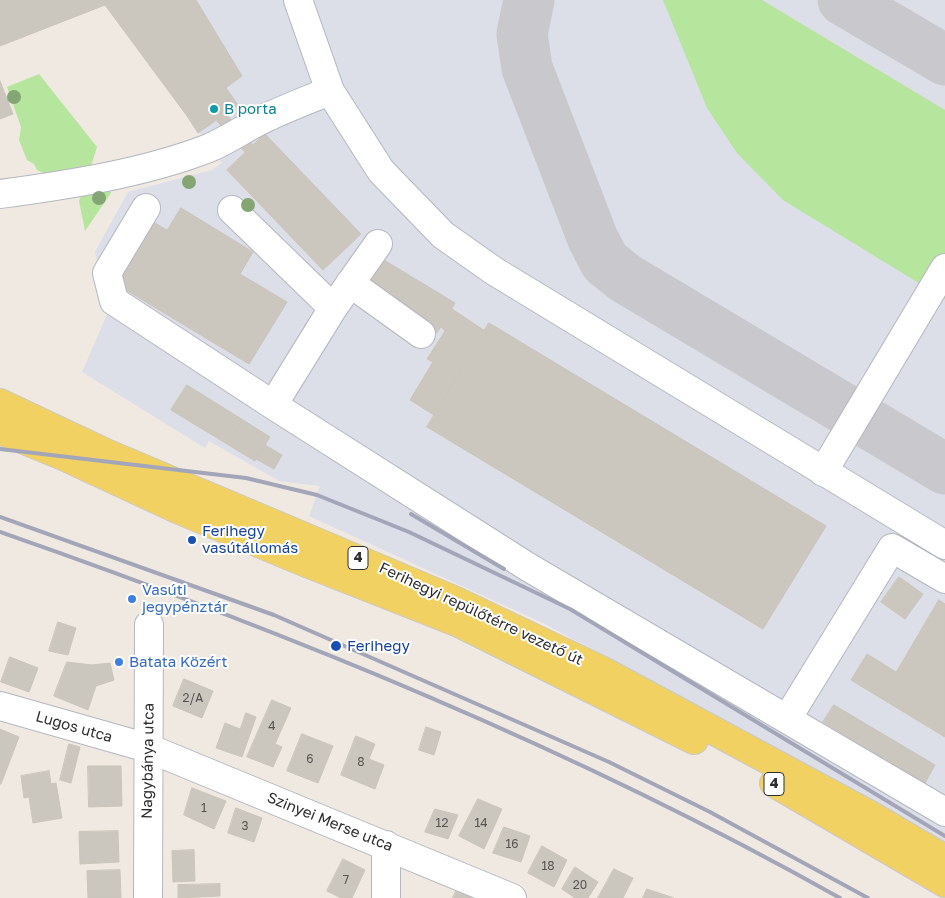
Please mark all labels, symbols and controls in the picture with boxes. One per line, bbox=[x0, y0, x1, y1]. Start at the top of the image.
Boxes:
place label: B porta bbox=[224, 100, 277, 118]
marker: B porta bbox=[208, 103, 220, 115]
place label: Ferihegy vasútállomás bbox=[202, 522, 298, 557]
marker: Ferihegy vasútállomás bbox=[186, 534, 198, 546]
road number: 4 bbox=[348, 546, 368, 570]
street label: Ferihegyi repülőtérre vezető út bbox=[376, 559, 586, 669]
place label: Vasúti jegypénztár bbox=[142, 581, 228, 616]
marker: Vasúti jegypénztár bbox=[126, 593, 138, 605]
place label: Ferihegy bbox=[347, 637, 410, 655]
marker: Ferihegy bbox=[329, 639, 343, 653]
place label: Batata Közért bbox=[129, 653, 227, 671]
marker: Batata Közért bbox=[113, 656, 125, 668]
house number: 2/A bbox=[183, 691, 203, 705]
street label: Nagybánya utca bbox=[138, 703, 158, 819]
street label: Lugos utca bbox=[34, 707, 114, 747]
house number: 4 bbox=[268, 719, 276, 733]
house number: 6 bbox=[306, 752, 314, 766]
house number: 8 bbox=[357, 755, 365, 769]
road number: 4 bbox=[764, 772, 784, 796]
street label: Szinyei Merse utca bbox=[264, 789, 396, 855]
house number: 1 bbox=[201, 801, 207, 815]
house number: 12 bbox=[436, 816, 448, 830]
house number: 14 bbox=[474, 816, 488, 830]
house number: 3 bbox=[241, 819, 249, 833]
house number: 16 bbox=[505, 837, 519, 851]
house number: 18 bbox=[541, 859, 555, 873]
house number: 7 bbox=[343, 873, 349, 887]
house number: 20 bbox=[573, 878, 587, 892]

